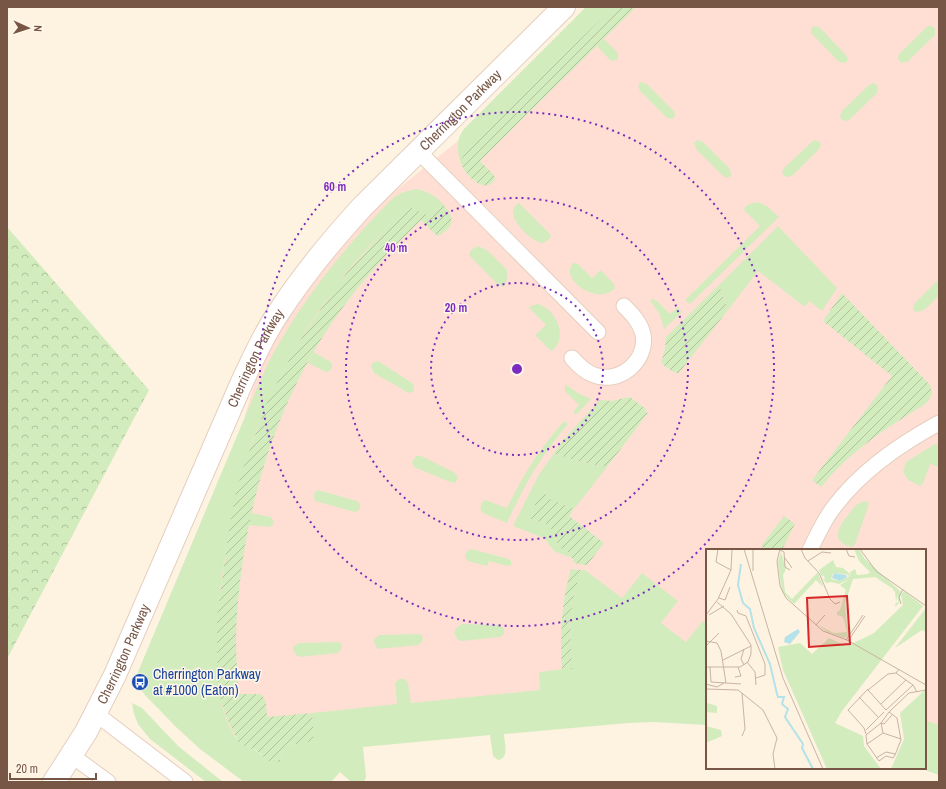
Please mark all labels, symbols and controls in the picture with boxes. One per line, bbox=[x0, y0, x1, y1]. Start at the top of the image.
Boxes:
north arrow bbox=[8, 8, 48, 48]
text: N bbox=[31, 25, 45, 32]
street label: Cherrington Parkway bbox=[415, 65, 505, 154]
text: 60 m bbox=[324, 179, 346, 195]
text: 40 m bbox=[385, 240, 407, 256]
text: 20 m bbox=[445, 300, 467, 316]
street label: Cherrington Parkway bbox=[223, 305, 288, 410]
centre of rings bbox=[510, 362, 524, 376]
inset map bbox=[706, 549, 926, 769]
street label: Cherrington Parkway bbox=[93, 601, 154, 707]
place label: Cherrington Parkway at #1000 (Eaton) bbox=[153, 665, 261, 699]
bus stop icon: Cherrington Parkway at #1000 (Eaton) bbox=[130, 672, 150, 692]
scale bar bbox=[10, 755, 96, 781]
text: 20 m bbox=[16, 761, 38, 777]

